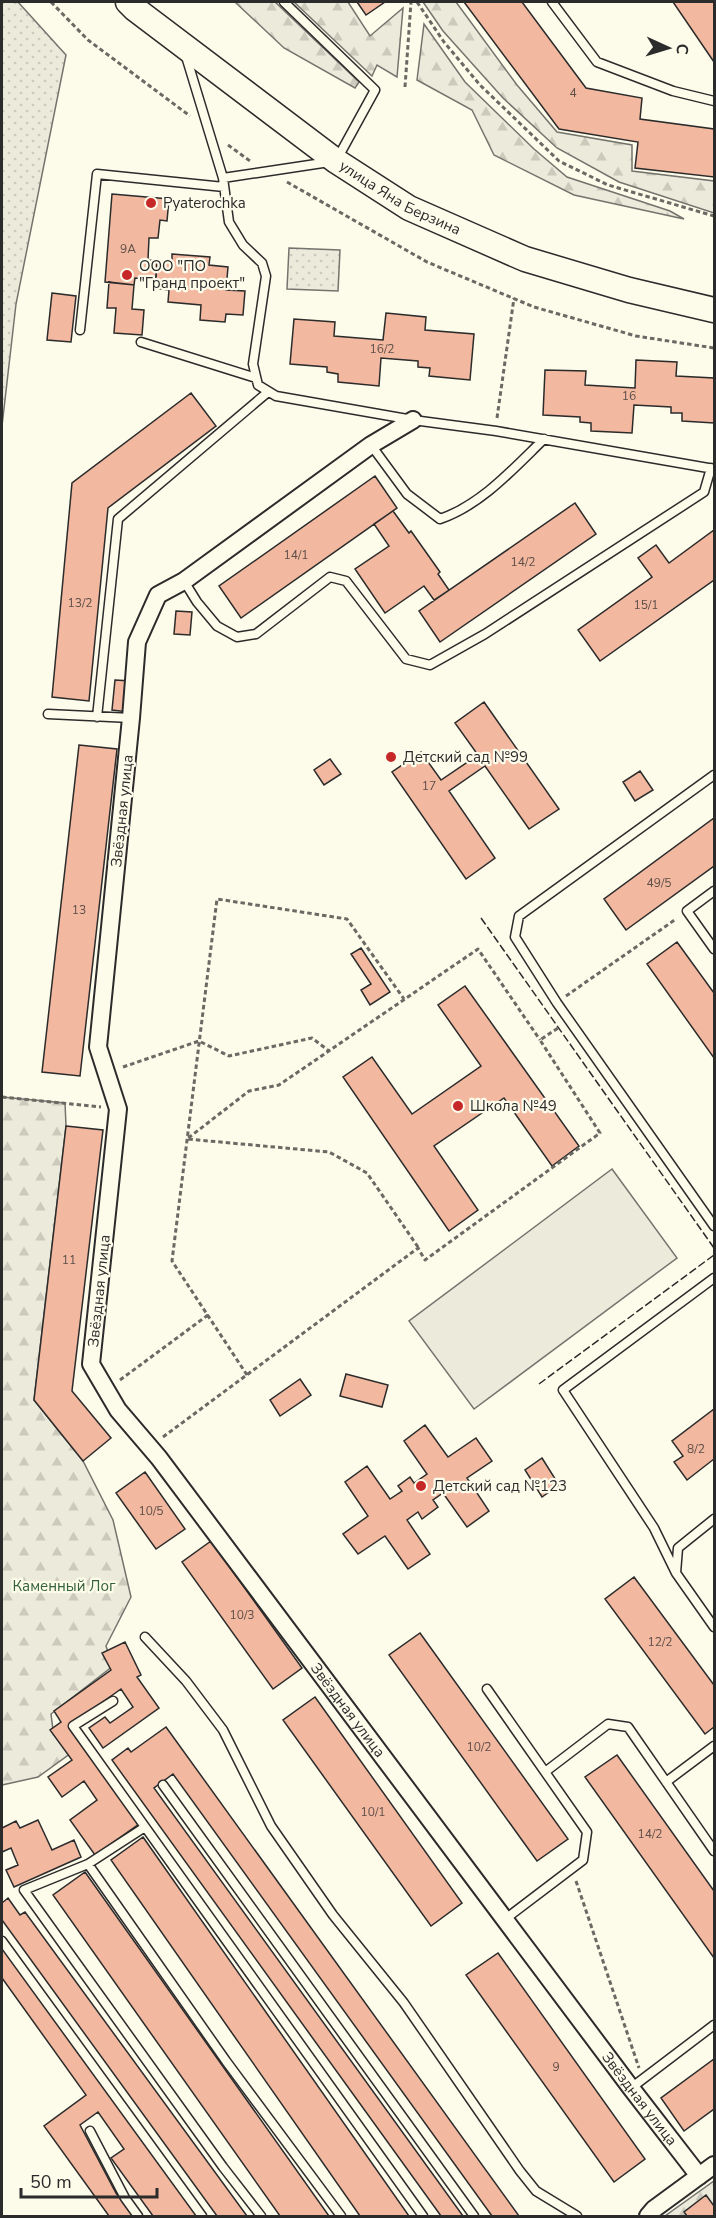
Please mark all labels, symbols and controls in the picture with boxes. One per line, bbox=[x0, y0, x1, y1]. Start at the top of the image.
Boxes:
north arrow bbox=[638, 18, 698, 78]
text: С bbox=[671, 43, 693, 55]
house number: 4 bbox=[569, 85, 577, 101]
street label: улица Яна Берзина bbox=[335, 156, 464, 240]
place label: Pyaterochka bbox=[163, 193, 246, 213]
marker: Pyaterochka bbox=[144, 196, 158, 210]
house number: 9А bbox=[120, 241, 136, 257]
place label: ООО "ПО "Гранд проект" bbox=[139, 256, 245, 293]
marker: ООО "ПО "Гранд проект" bbox=[120, 268, 134, 282]
house number: 16/2 bbox=[370, 341, 395, 357]
house number: 16 bbox=[622, 388, 636, 404]
house number: 14/1 bbox=[284, 547, 309, 563]
house number: 14/2 bbox=[511, 554, 536, 570]
house number: 13/2 bbox=[68, 595, 93, 611]
house number: 15/1 bbox=[634, 597, 659, 613]
place label: Детский сад №99 bbox=[403, 747, 528, 767]
marker: Детский сад №99 bbox=[384, 750, 398, 764]
street label: Звёздная улица bbox=[106, 754, 138, 868]
house number: 17 bbox=[422, 778, 436, 794]
house number: 49/5 bbox=[647, 875, 672, 891]
house number: 13 bbox=[72, 902, 86, 918]
place label: Школа №49 bbox=[470, 1096, 557, 1116]
marker: Школа №49 bbox=[451, 1099, 465, 1113]
street label: Звёздная улица bbox=[83, 1234, 115, 1348]
house number: 11 bbox=[62, 1252, 76, 1268]
house number: 8/2 bbox=[687, 1441, 705, 1457]
place label: Детский сад №123 bbox=[433, 1476, 567, 1496]
marker: Детский сад №123 bbox=[414, 1479, 428, 1493]
house number: 10/5 bbox=[139, 1503, 164, 1519]
park label: Каменный Лог bbox=[12, 1576, 116, 1596]
house number: 10/3 bbox=[230, 1607, 255, 1623]
house number: 12/2 bbox=[648, 1634, 673, 1650]
street label: Звёздная улица bbox=[306, 1659, 390, 1761]
house number: 10/2 bbox=[467, 1739, 492, 1755]
house number: 10/1 bbox=[361, 1804, 386, 1820]
house number: 14/2 bbox=[638, 1826, 663, 1842]
street label: Звёздная улица bbox=[597, 2048, 682, 2150]
house number: 9 bbox=[552, 2059, 560, 2075]
scale bar bbox=[21, 2161, 158, 2199]
text: 50 m bbox=[30, 2170, 72, 2194]

